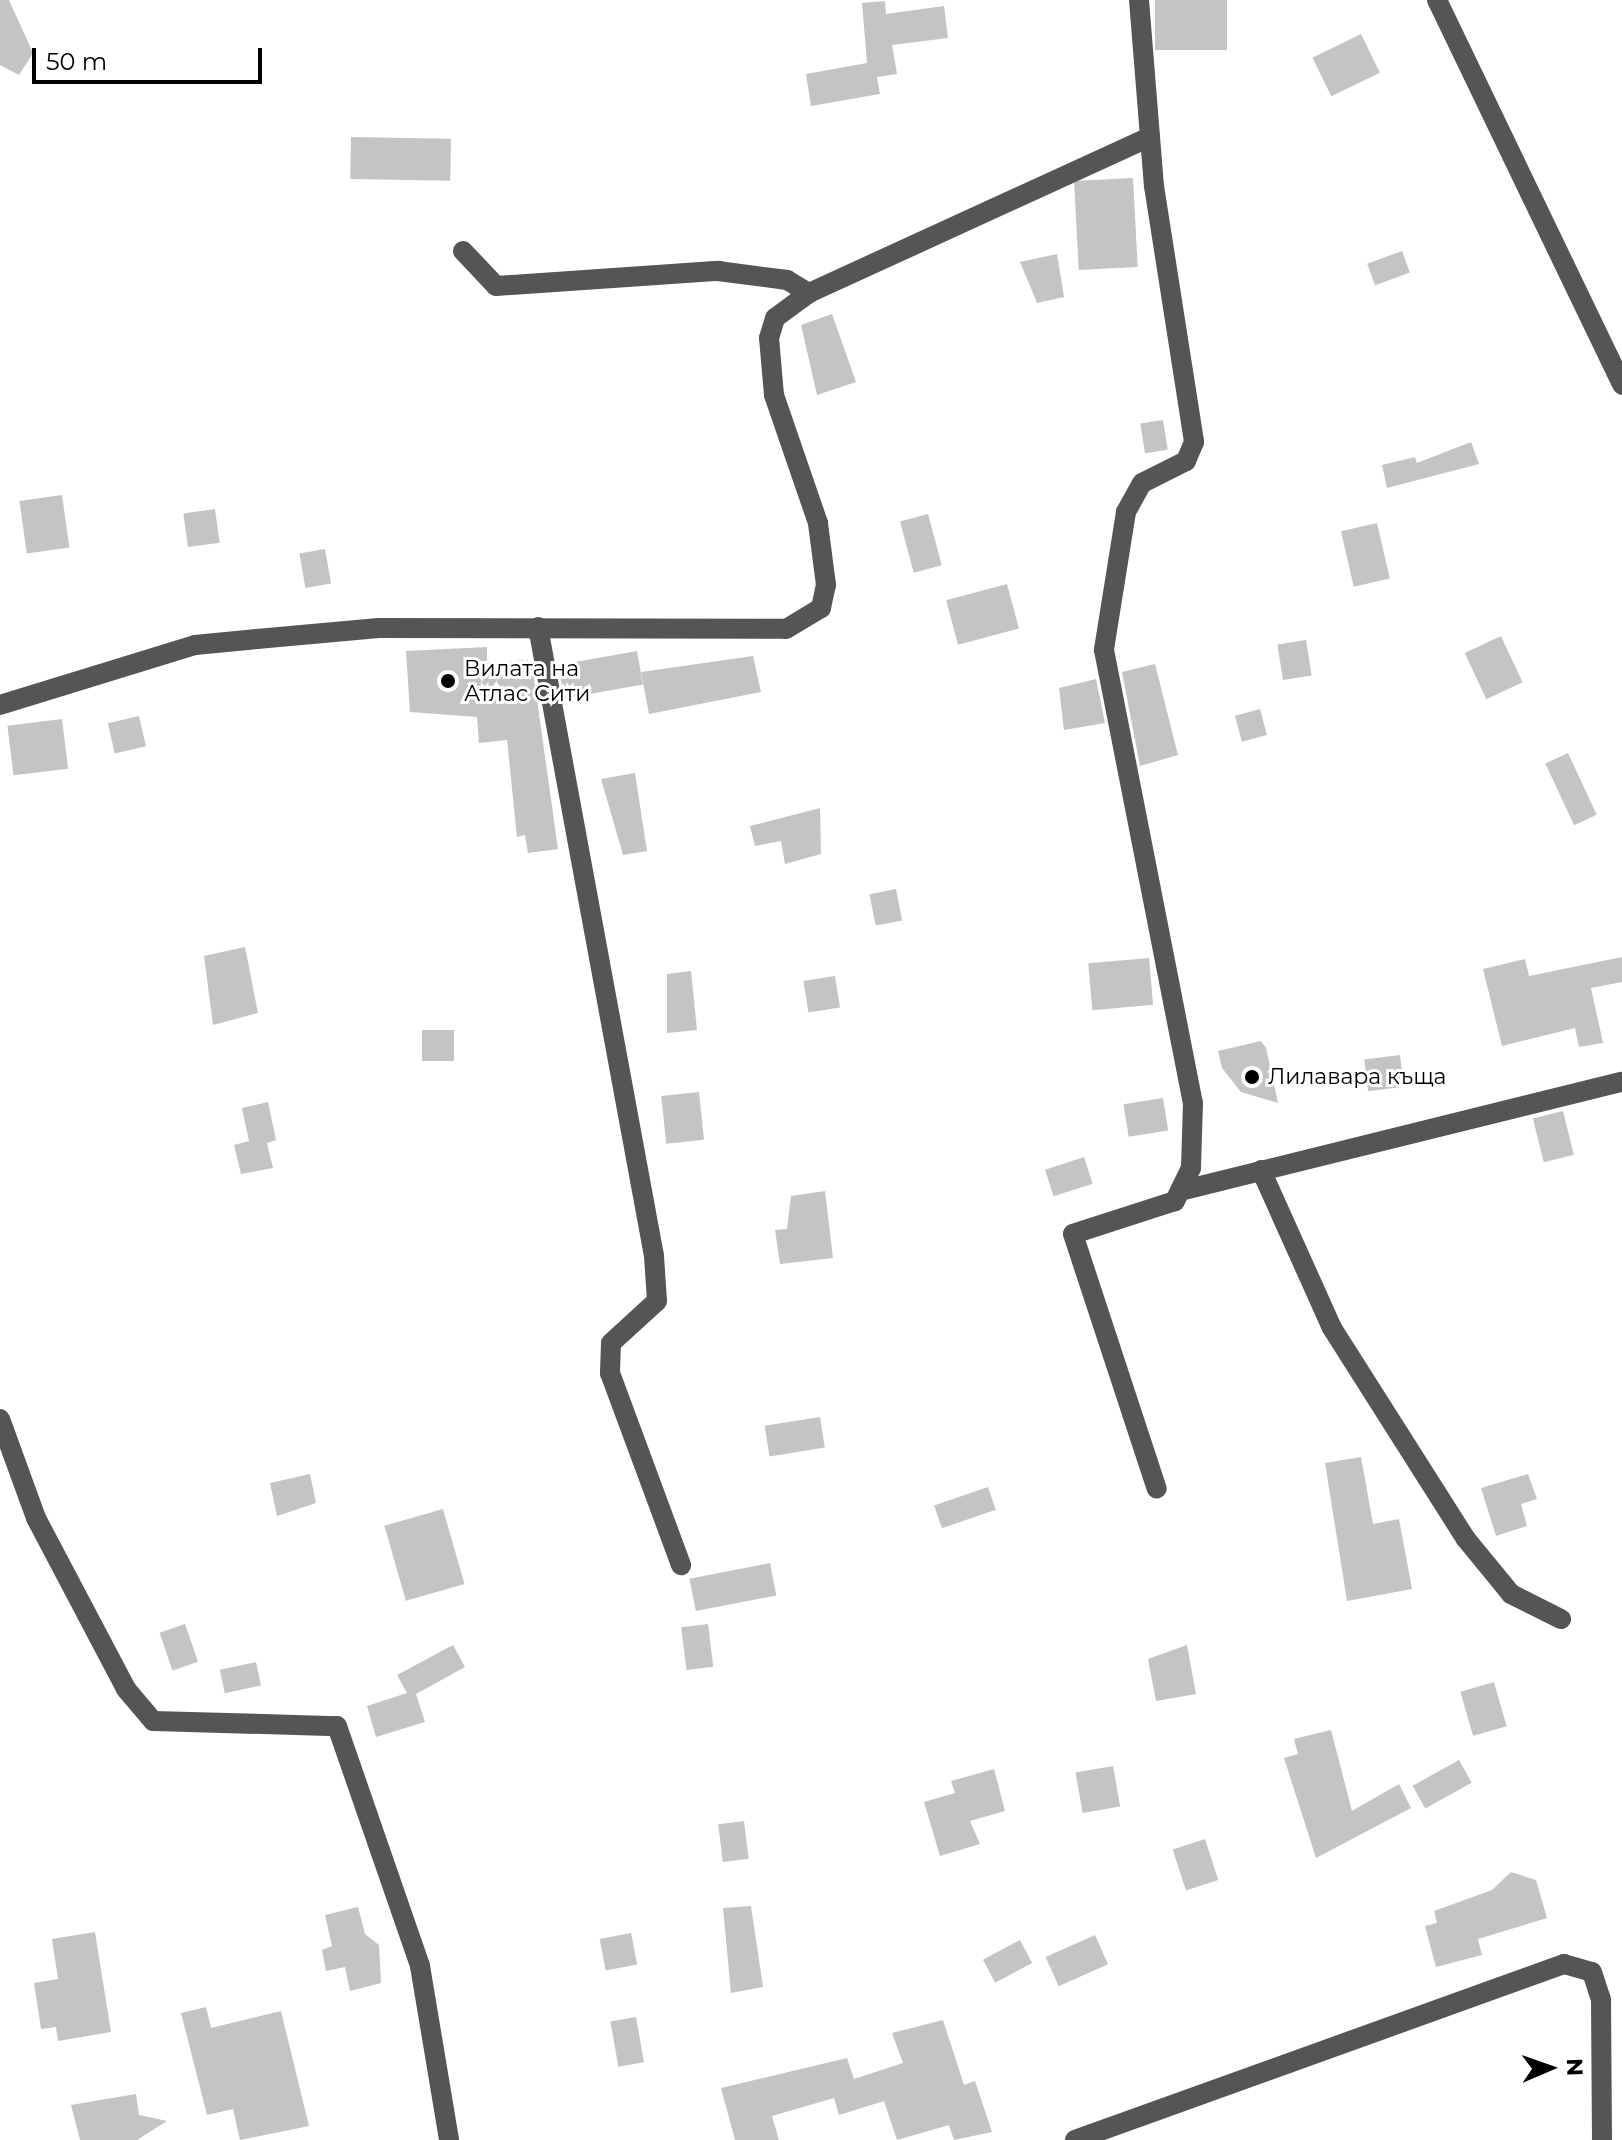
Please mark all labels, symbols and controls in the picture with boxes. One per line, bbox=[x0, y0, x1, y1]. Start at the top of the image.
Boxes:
scale bar bbox=[36, 32, 266, 82]
text: 50 m bbox=[46, 47, 107, 76]
place label: Вилата на Атлас Сити bbox=[464, 655, 590, 706]
marker: Вилата на Атлас Сити bbox=[439, 672, 457, 690]
place label: Лилавара къща bbox=[1268, 1064, 1446, 1090]
marker: Лилавара къща bbox=[1243, 1068, 1261, 1086]
north arrow bbox=[1510, 2028, 1590, 2108]
text: N bbox=[1561, 2058, 1588, 2077]

